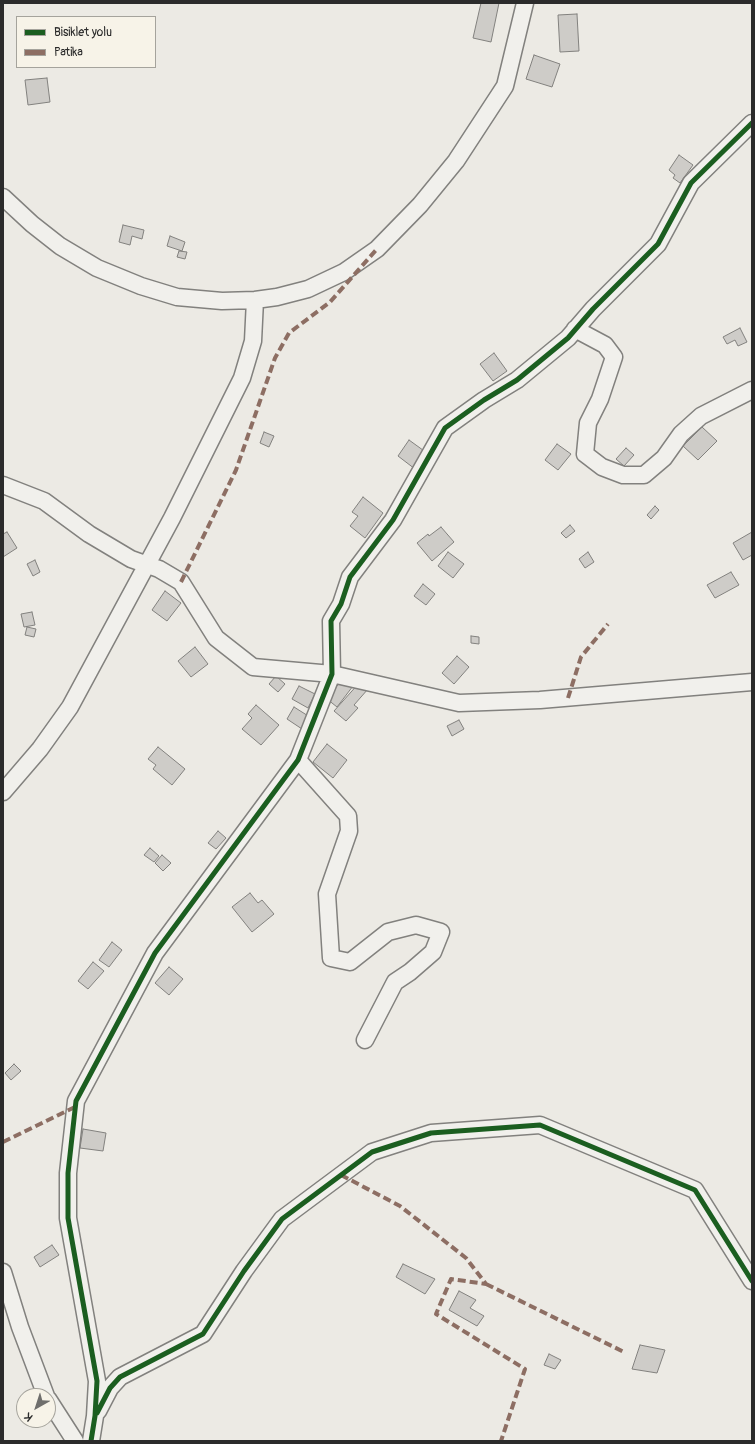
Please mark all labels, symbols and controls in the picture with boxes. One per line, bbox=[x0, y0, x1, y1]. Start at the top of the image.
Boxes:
legend bbox=[16, 16, 156, 68]
text: Bisiklet yolu bbox=[54, 25, 112, 40]
text: Patika bbox=[54, 45, 83, 60]
north arrow bbox=[16, 1388, 56, 1428]
text: K bbox=[22, 1410, 35, 1424]

